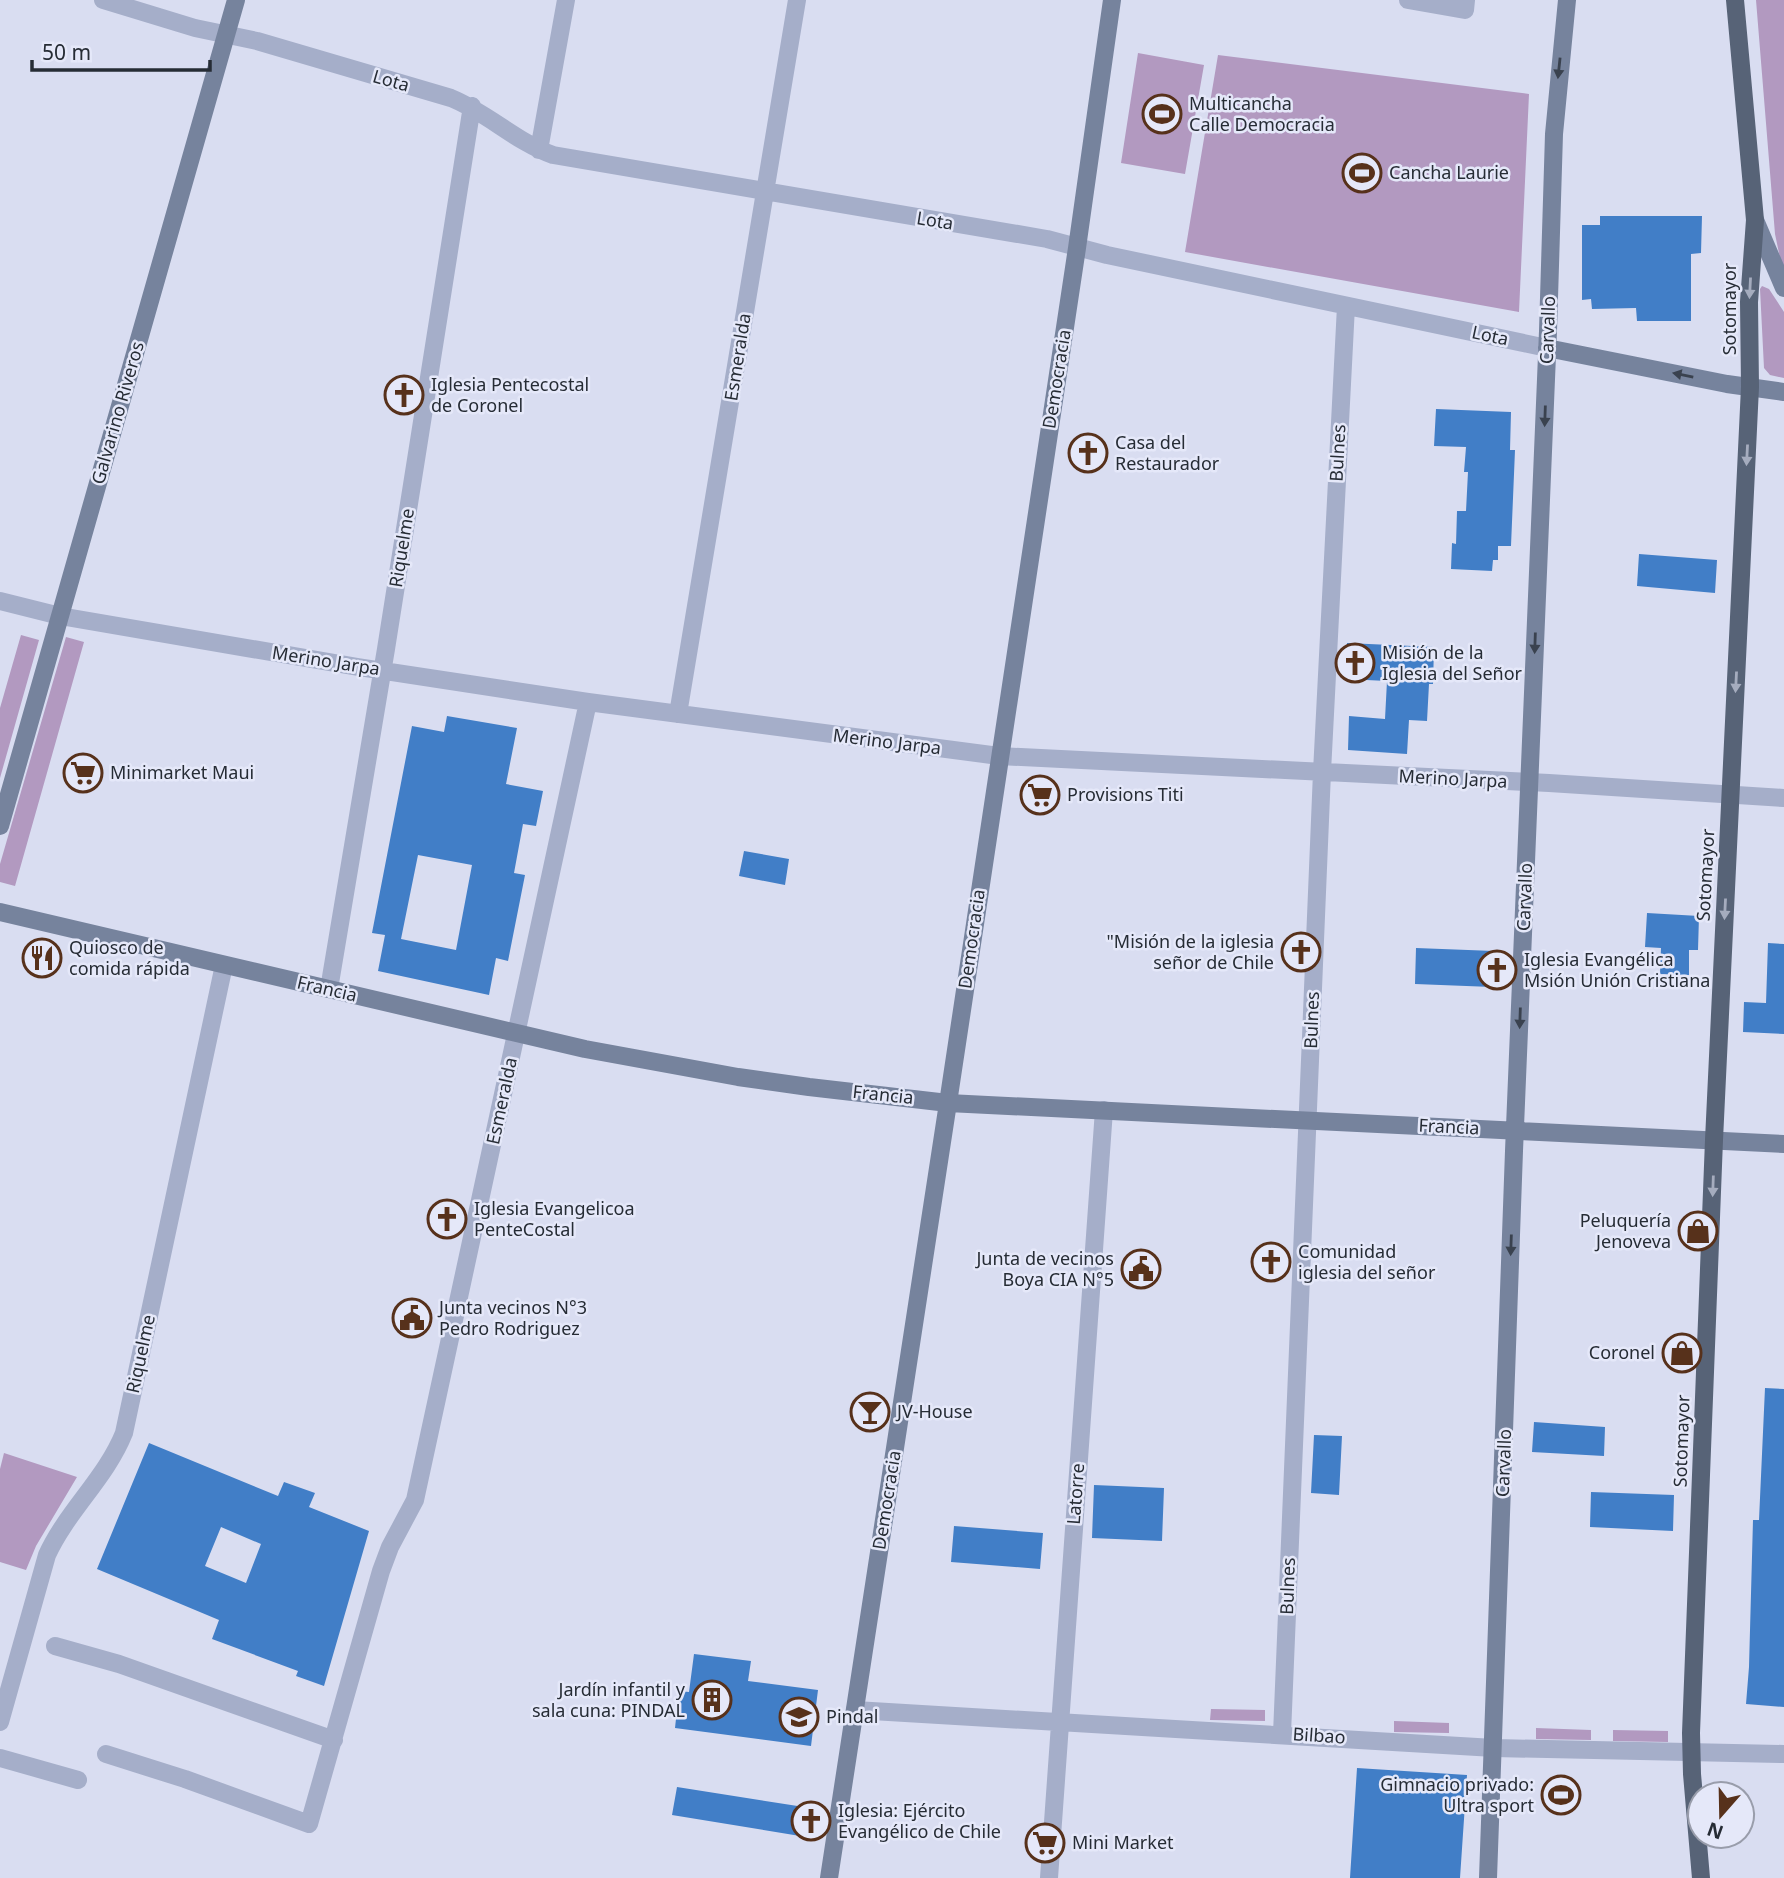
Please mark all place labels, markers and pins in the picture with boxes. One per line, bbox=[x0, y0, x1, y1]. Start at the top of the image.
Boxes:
place label: Multicancha Calle Democracia bbox=[1189, 91, 1335, 136]
sports icon: Multicancha Calle Democracia bbox=[1141, 93, 1183, 135]
sports icon: Cancha Laurie bbox=[1341, 152, 1383, 194]
place label: Cancha Laurie bbox=[1389, 160, 1509, 184]
place label: Iglesia Pentecostal de Coronel bbox=[431, 372, 589, 417]
church icon: Iglesia Pentecostal de Coronel bbox=[383, 374, 425, 416]
place label: Casa del Restaurador bbox=[1115, 430, 1220, 475]
church icon: Casa del Restaurador bbox=[1067, 432, 1109, 474]
place label: Misión de la Iglesia del Señor bbox=[1382, 640, 1523, 685]
church icon: Misión de la Iglesia del Señor bbox=[1334, 642, 1376, 684]
supermarket icon: Minimarket Maui bbox=[62, 752, 104, 794]
place label: Minimarket Maui bbox=[110, 760, 254, 784]
supermarket icon: Provisions Titi bbox=[1019, 774, 1061, 816]
place label: Provisions Titi bbox=[1067, 782, 1184, 806]
place label: "Misión de la iglesia señor de Chile bbox=[1107, 929, 1274, 974]
church icon: "Misión de la iglesia señor de Chile bbox=[1280, 931, 1322, 973]
place label: Quiosco de comida rápida bbox=[69, 935, 190, 980]
restaurant icon: Quiosco de comida rápida bbox=[21, 937, 63, 979]
place label: Iglesia Evangélica Msión Unión Cristiana bbox=[1524, 947, 1710, 992]
church icon: Iglesia Evangélica Msión Unión Cristiana bbox=[1476, 949, 1518, 991]
place label: Iglesia Evangelicoa PenteCostal bbox=[474, 1196, 635, 1241]
church icon: Iglesia Evangelicoa PenteCostal bbox=[426, 1198, 468, 1240]
place label: Peluquería Jenoveva bbox=[1580, 1208, 1671, 1253]
shop icon: Peluquería Jenoveva bbox=[1677, 1210, 1719, 1252]
place label: Comunidad iglesia del señor bbox=[1298, 1239, 1436, 1284]
church icon: Comunidad iglesia del señor bbox=[1250, 1241, 1292, 1283]
place label: Junta de vecinos Boya CIA N°5 bbox=[974, 1246, 1114, 1291]
public building icon: Junta de vecinos Boya CIA N°5 bbox=[1120, 1248, 1162, 1290]
place label: Junta vecinos N°3 Pedro Rodriguez bbox=[437, 1295, 587, 1340]
public building icon: Junta vecinos N°3 Pedro Rodriguez bbox=[391, 1297, 433, 1339]
shop icon: Coronel bbox=[1661, 1332, 1703, 1374]
place label: Coronel bbox=[1589, 1340, 1655, 1364]
bar icon: JV-House bbox=[849, 1391, 891, 1433]
place label: JV-House bbox=[895, 1399, 973, 1423]
place label: Jardín infantil y sala cuna: PINDAL bbox=[532, 1677, 686, 1722]
building icon: Jardín infantil y sala cuna: PINDAL bbox=[691, 1679, 733, 1721]
school or university icon: Pindal bbox=[778, 1696, 820, 1738]
place label: Pindal bbox=[826, 1704, 878, 1728]
place label: Gimnacio privado: Ultra sport bbox=[1380, 1772, 1534, 1817]
sports icon: Gimnacio privado: Ultra sport bbox=[1540, 1774, 1582, 1816]
place label: Iglesia: Ejército Evangélico de Chile bbox=[838, 1798, 1001, 1843]
church icon: Iglesia: Ejército Evangélico de Chile bbox=[790, 1800, 832, 1842]
supermarket icon: Mini Market bbox=[1024, 1822, 1066, 1864]
place label: Mini Market bbox=[1072, 1830, 1174, 1854]

